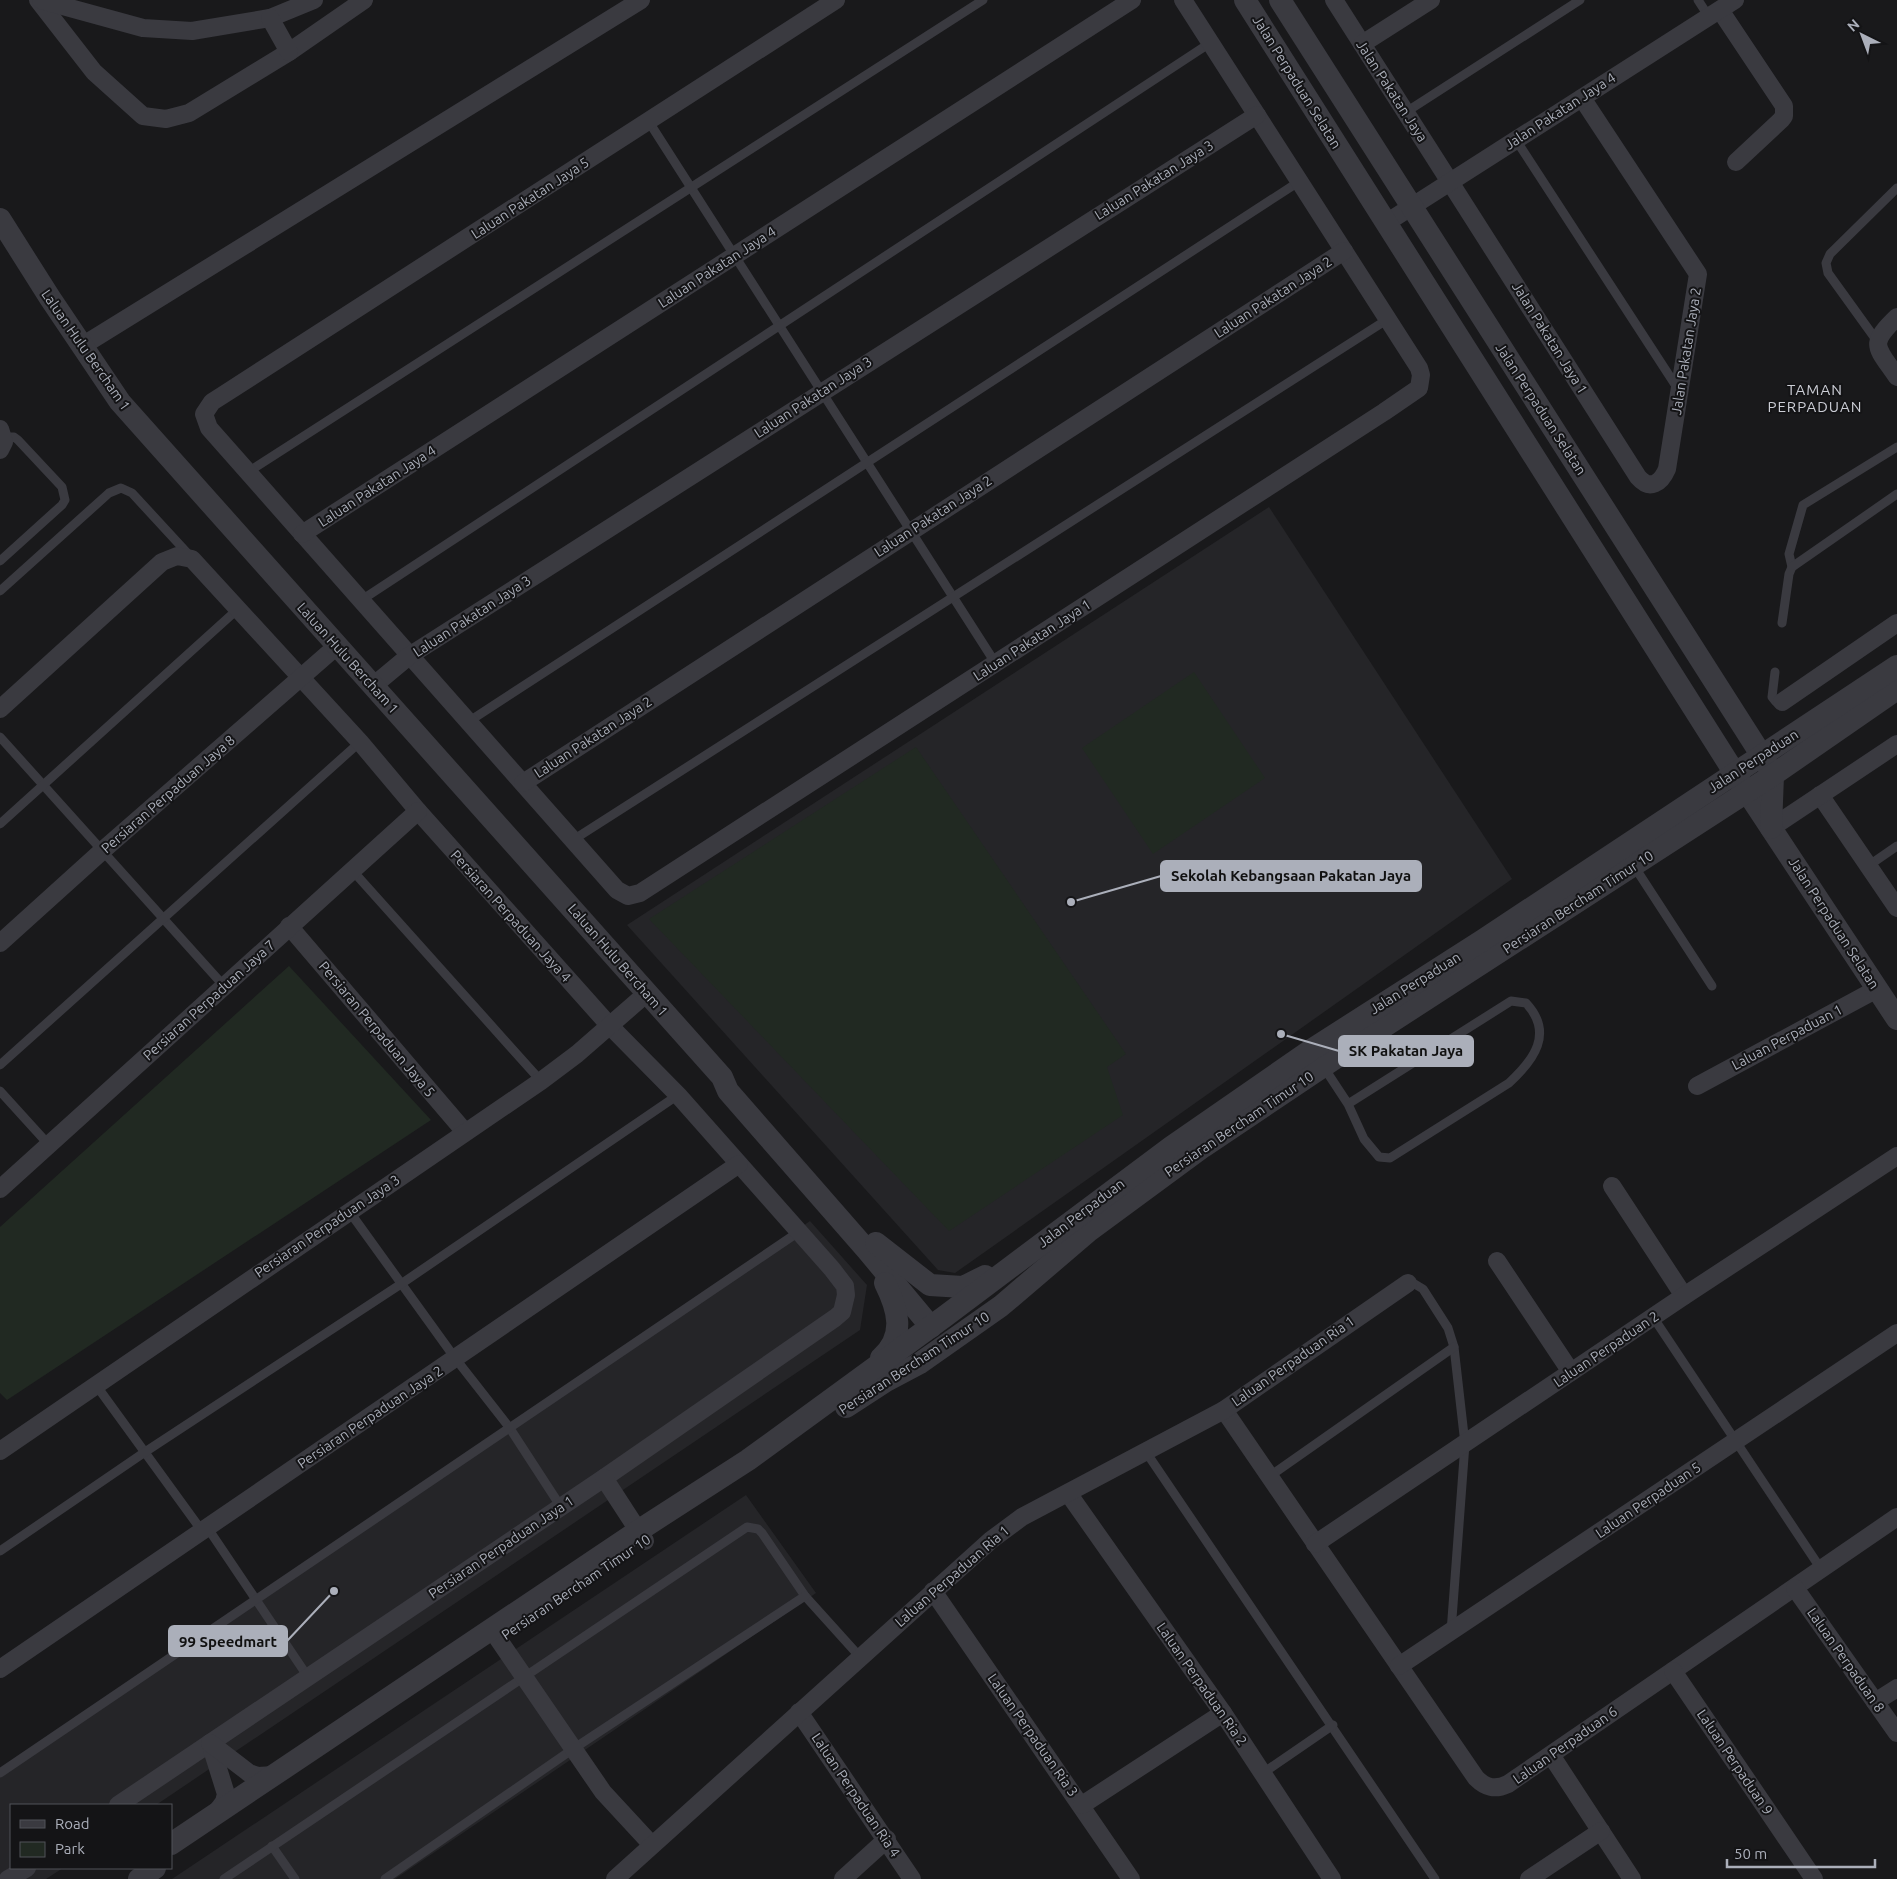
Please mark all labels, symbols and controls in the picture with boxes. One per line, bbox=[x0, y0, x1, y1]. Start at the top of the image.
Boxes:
north arrow bbox=[1837, 10, 1887, 60]
street label: Jalan Perpaduan Selatan bbox=[1249, 13, 1345, 151]
text: N bbox=[1844, 16, 1863, 35]
street label: Jalan Pakatan Jaya bbox=[1353, 37, 1431, 145]
street label: Jalan Pakatan Jaya 4 bbox=[1502, 69, 1618, 153]
street label: Laluan Pakatan Jaya 3 bbox=[1092, 137, 1216, 223]
street label: Laluan Pakatan Jaya 5 bbox=[468, 154, 592, 242]
street label: Laluan Pakatan Jaya 4 bbox=[655, 223, 779, 311]
street label: Laluan Pakatan Jaya 2 bbox=[1211, 253, 1335, 341]
street label: Jalan Pakatan Jaya 1 bbox=[1509, 279, 1591, 397]
street label: Jalan Pakatan Jaya 2 bbox=[1668, 286, 1704, 416]
street label: Laluan Hulu Bercham 1 bbox=[38, 287, 134, 413]
street label: Jalan Perpaduan Selatan bbox=[1492, 340, 1590, 478]
street label: Laluan Pakatan Jaya 3 bbox=[751, 353, 875, 441]
district label: TAMAN PERPADUAN bbox=[1767, 381, 1863, 415]
street label: Laluan Pakatan Jaya 4 bbox=[315, 442, 439, 530]
street label: Laluan Pakatan Jaya 2 bbox=[871, 472, 995, 560]
street label: Laluan Pakatan Jaya 3 bbox=[410, 572, 534, 660]
street label: Laluan Pakatan Jaya 1 bbox=[970, 596, 1094, 684]
street label: Laluan Hulu Bercham 1 bbox=[294, 599, 402, 717]
street label: Laluan Pakatan Jaya 2 bbox=[531, 693, 655, 781]
street label: Jalan Perpaduan bbox=[1705, 726, 1801, 796]
street label: Persiaran Perpaduan Jaya 8 bbox=[98, 732, 238, 856]
street label: Persiaran Perpaduan Jaya 4 bbox=[448, 847, 574, 985]
street label: Persiaran Bercham Timur 10 bbox=[1500, 847, 1656, 957]
street label: Jalan Perpaduan Selatan bbox=[1785, 854, 1883, 992]
callout: Sekolah Kebangsaan Pakatan Jaya bbox=[1161, 861, 1421, 891]
text: Sekolah Kebangsaan Pakatan Jaya bbox=[1171, 867, 1411, 884]
street label: Laluan Hulu Bercham 1 bbox=[565, 900, 671, 1020]
street label: Persiaran Perpaduan Jaya 7 bbox=[140, 937, 278, 1063]
street label: Jalan Perpaduan bbox=[1367, 949, 1463, 1017]
street label: Persiaran Perpaduan Jaya 5 bbox=[316, 958, 438, 1100]
street label: Laluan Perpaduan 1 bbox=[1729, 1001, 1845, 1073]
callout: SK Pakatan Jaya bbox=[1339, 1036, 1473, 1066]
text: SK Pakatan Jaya bbox=[1349, 1042, 1463, 1059]
street label: Persiaran Bercham Timur 10 bbox=[1161, 1068, 1317, 1180]
street label: Persiaran Perpaduan Jaya 3 bbox=[251, 1171, 403, 1281]
street label: Jalan Perpaduan bbox=[1035, 1175, 1127, 1251]
street label: Persiaran Bercham Timur 10 bbox=[836, 1308, 992, 1418]
street label: Laluan Perpaduan 2 bbox=[1550, 1308, 1662, 1390]
street label: Laluan Perpaduan Ria 1 bbox=[1229, 1313, 1357, 1409]
street label: Persiaran Perpaduan Jaya 2 bbox=[294, 1362, 446, 1472]
street label: Laluan Perpaduan 5 bbox=[1592, 1459, 1704, 1541]
street label: Persiaran Perpaduan Jaya 1 bbox=[425, 1492, 577, 1602]
street label: Laluan Perpaduan Ria 1 bbox=[892, 1522, 1012, 1630]
street label: Persiaran Bercham Timur 10 bbox=[498, 1531, 654, 1643]
street label: Laluan Perpaduan 8 bbox=[1804, 1605, 1888, 1715]
street label: Laluan Perpaduan Ria 2 bbox=[1154, 1620, 1250, 1748]
callout: 99 Speedmart bbox=[169, 1626, 287, 1656]
text: 99 Speedmart bbox=[179, 1633, 278, 1650]
street label: Laluan Perpaduan Ria 3 bbox=[985, 1671, 1081, 1799]
street label: Laluan Perpaduan 6 bbox=[1510, 1703, 1620, 1787]
street label: Laluan Perpaduan 9 bbox=[1694, 1706, 1776, 1818]
street label: Laluan Perpaduan Ria 4 bbox=[809, 1730, 903, 1860]
legend bbox=[10, 1804, 172, 1869]
text: Road bbox=[55, 1815, 90, 1832]
scale bar bbox=[1727, 1836, 1874, 1868]
text: Park bbox=[55, 1840, 85, 1857]
text: 50 m bbox=[1734, 1845, 1767, 1862]

